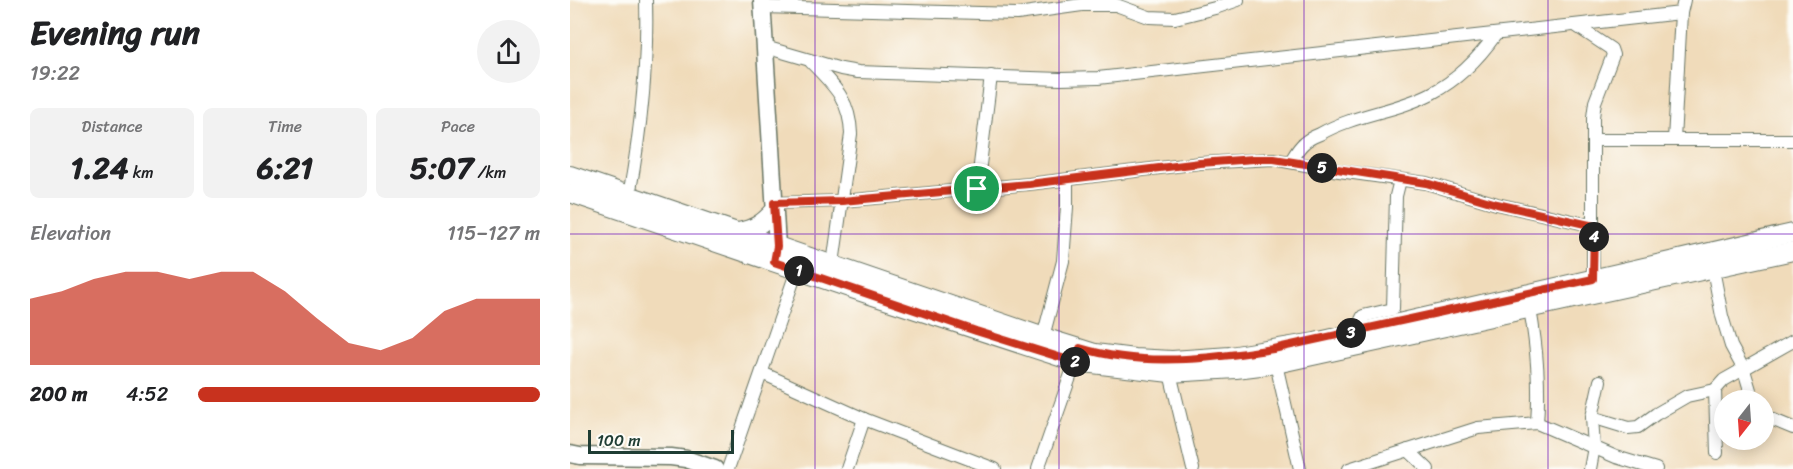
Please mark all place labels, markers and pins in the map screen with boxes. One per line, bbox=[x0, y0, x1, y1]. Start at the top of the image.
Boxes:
pin: 5 bbox=[1307, 153, 1337, 183]
pin bbox=[951, 163, 1002, 214]
pin: 4 bbox=[1579, 222, 1609, 252]
pin: 1 bbox=[784, 256, 814, 286]
pin: 3 bbox=[1336, 318, 1366, 348]
pin: 2 bbox=[1060, 347, 1090, 377]

